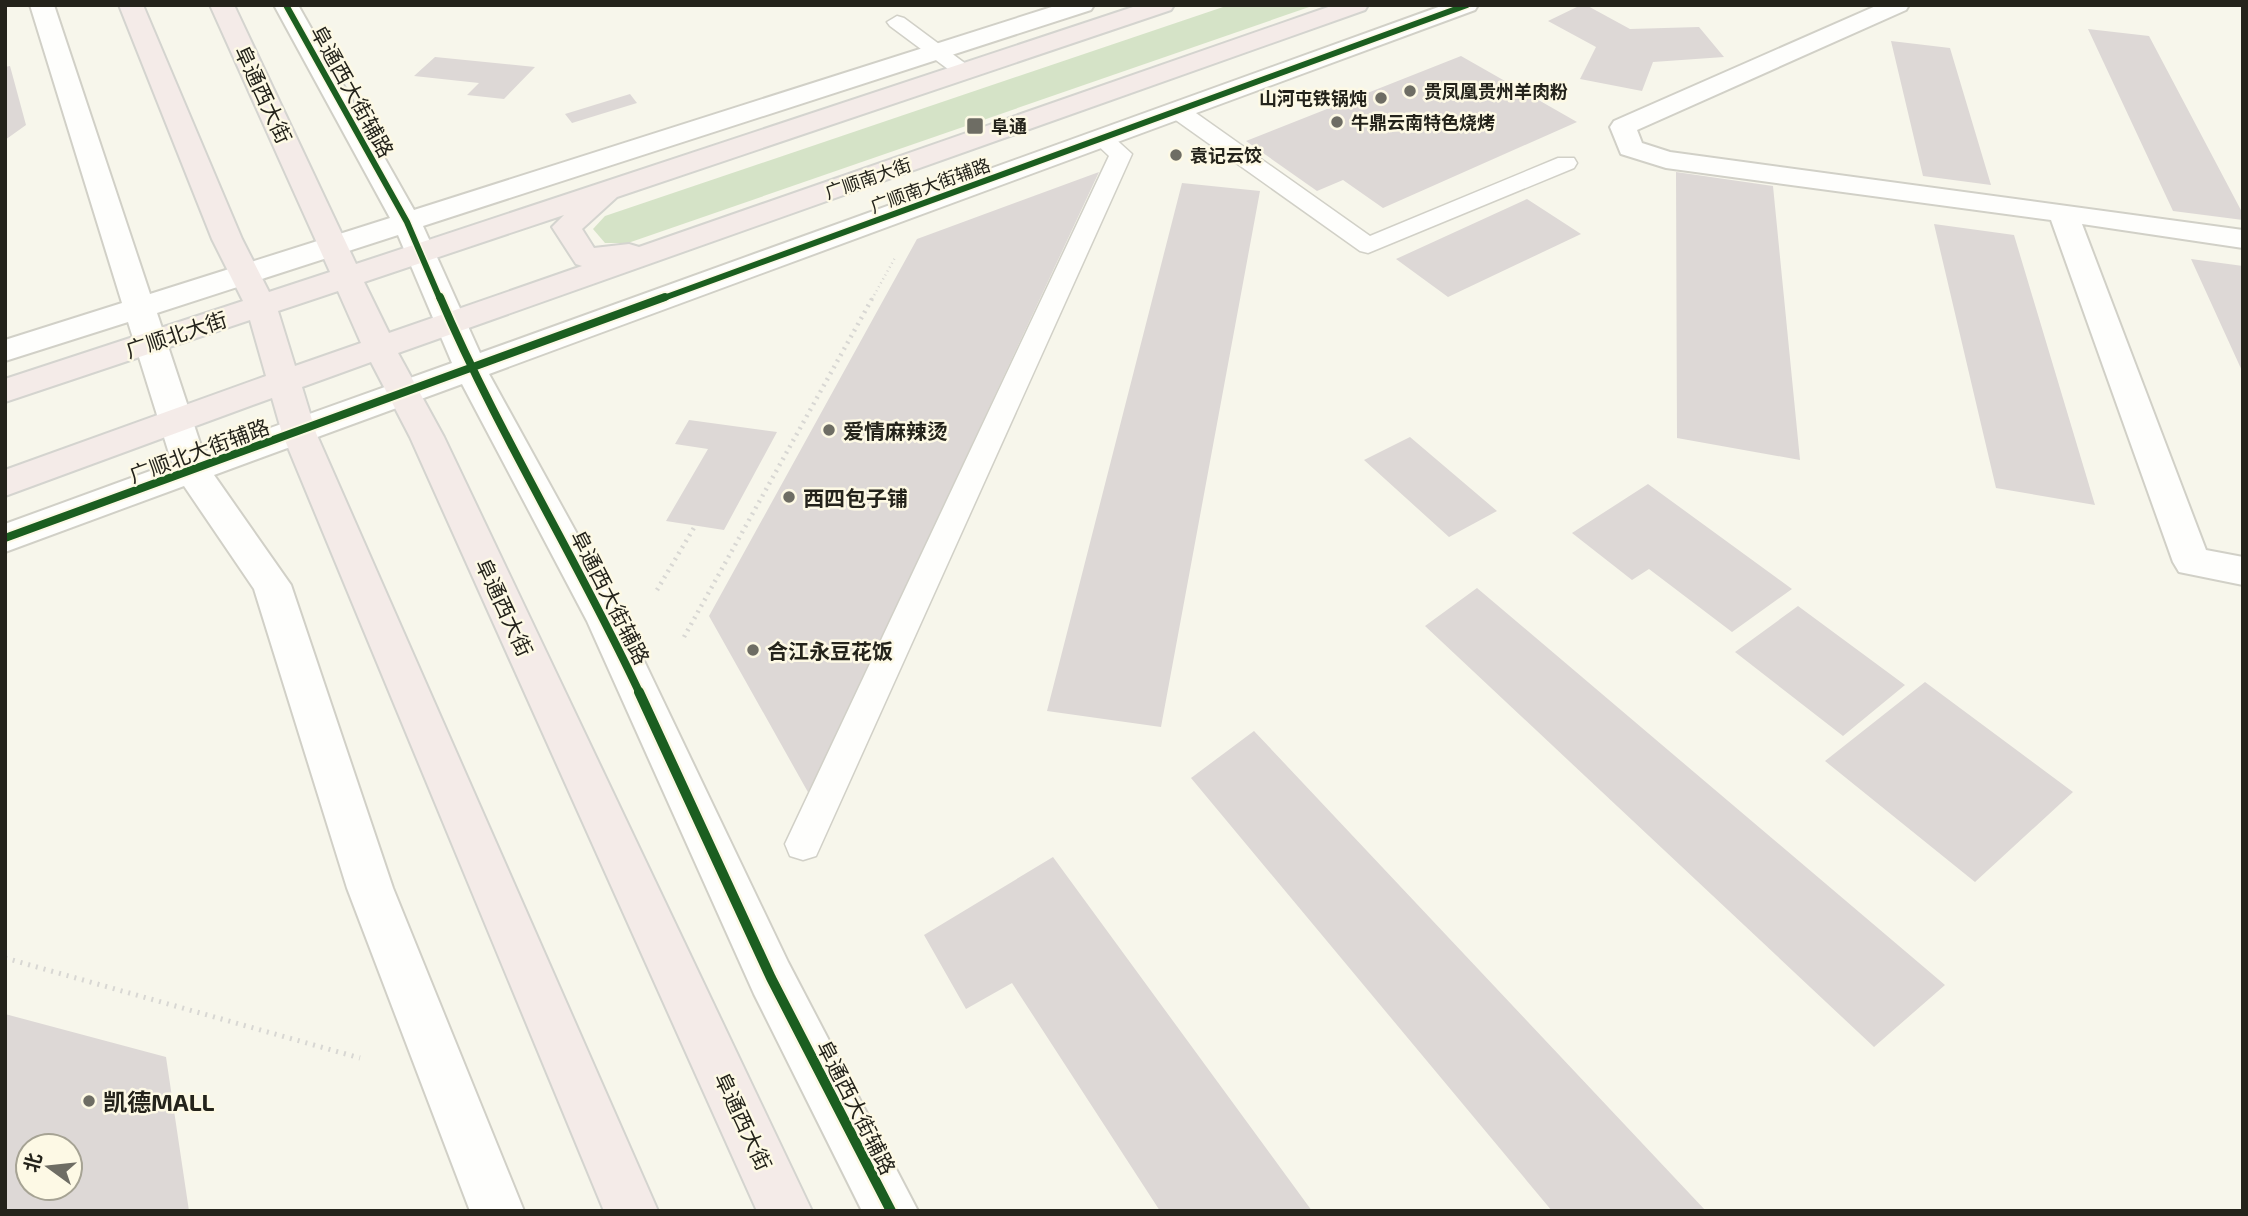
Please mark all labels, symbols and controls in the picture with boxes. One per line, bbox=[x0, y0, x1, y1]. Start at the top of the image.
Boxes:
street label: 阜通西大街辅路 bbox=[306, 21, 400, 161]
street label: 阜通西大街 bbox=[230, 41, 298, 147]
place label: 贵凤凰贵州羊肉粉 bbox=[1424, 80, 1568, 102]
marker: 贵凤凰贵州羊肉粉 bbox=[1402, 83, 1418, 99]
place label: 山河屯铁锅炖 bbox=[1259, 87, 1367, 109]
marker: 山河屯铁锅炖 bbox=[1373, 90, 1389, 106]
place label: 牛鼎云南特色烧烤 bbox=[1351, 111, 1495, 133]
marker: 牛鼎云南特色烧烤 bbox=[1329, 114, 1345, 130]
place label: 阜通 bbox=[991, 115, 1027, 137]
marker: 阜通 bbox=[965, 116, 985, 136]
place label: 袁记云饺 bbox=[1190, 144, 1262, 166]
marker: 袁记云饺 bbox=[1168, 147, 1184, 163]
street label: 广顺南大街 bbox=[822, 153, 914, 203]
street label: 广顺南大街辅路 bbox=[867, 153, 993, 217]
street label: 广顺北大街 bbox=[122, 306, 230, 362]
street label: 广顺北大街辅路 bbox=[126, 413, 272, 487]
place label: 爱情麻辣烫 bbox=[843, 418, 948, 443]
marker: 爱情麻辣烫 bbox=[821, 422, 837, 438]
place label: 西四包子铺 bbox=[803, 485, 908, 510]
marker: 西四包子铺 bbox=[781, 489, 797, 505]
street label: 阜通西大街辅路 bbox=[566, 526, 656, 668]
street label: 阜通西大街 bbox=[471, 554, 539, 660]
place label: 合江永豆花饭 bbox=[767, 638, 893, 663]
marker: 合江永豆花饭 bbox=[745, 642, 761, 658]
street label: 阜通西大街辅路 bbox=[812, 1036, 902, 1178]
street label: 阜通西大街 bbox=[710, 1068, 778, 1174]
place label: 凯德MALL bbox=[103, 1087, 214, 1116]
marker: 凯德MALL bbox=[81, 1093, 97, 1109]
north arrow bbox=[14, 1132, 84, 1202]
text: 北 bbox=[19, 1150, 46, 1175]

